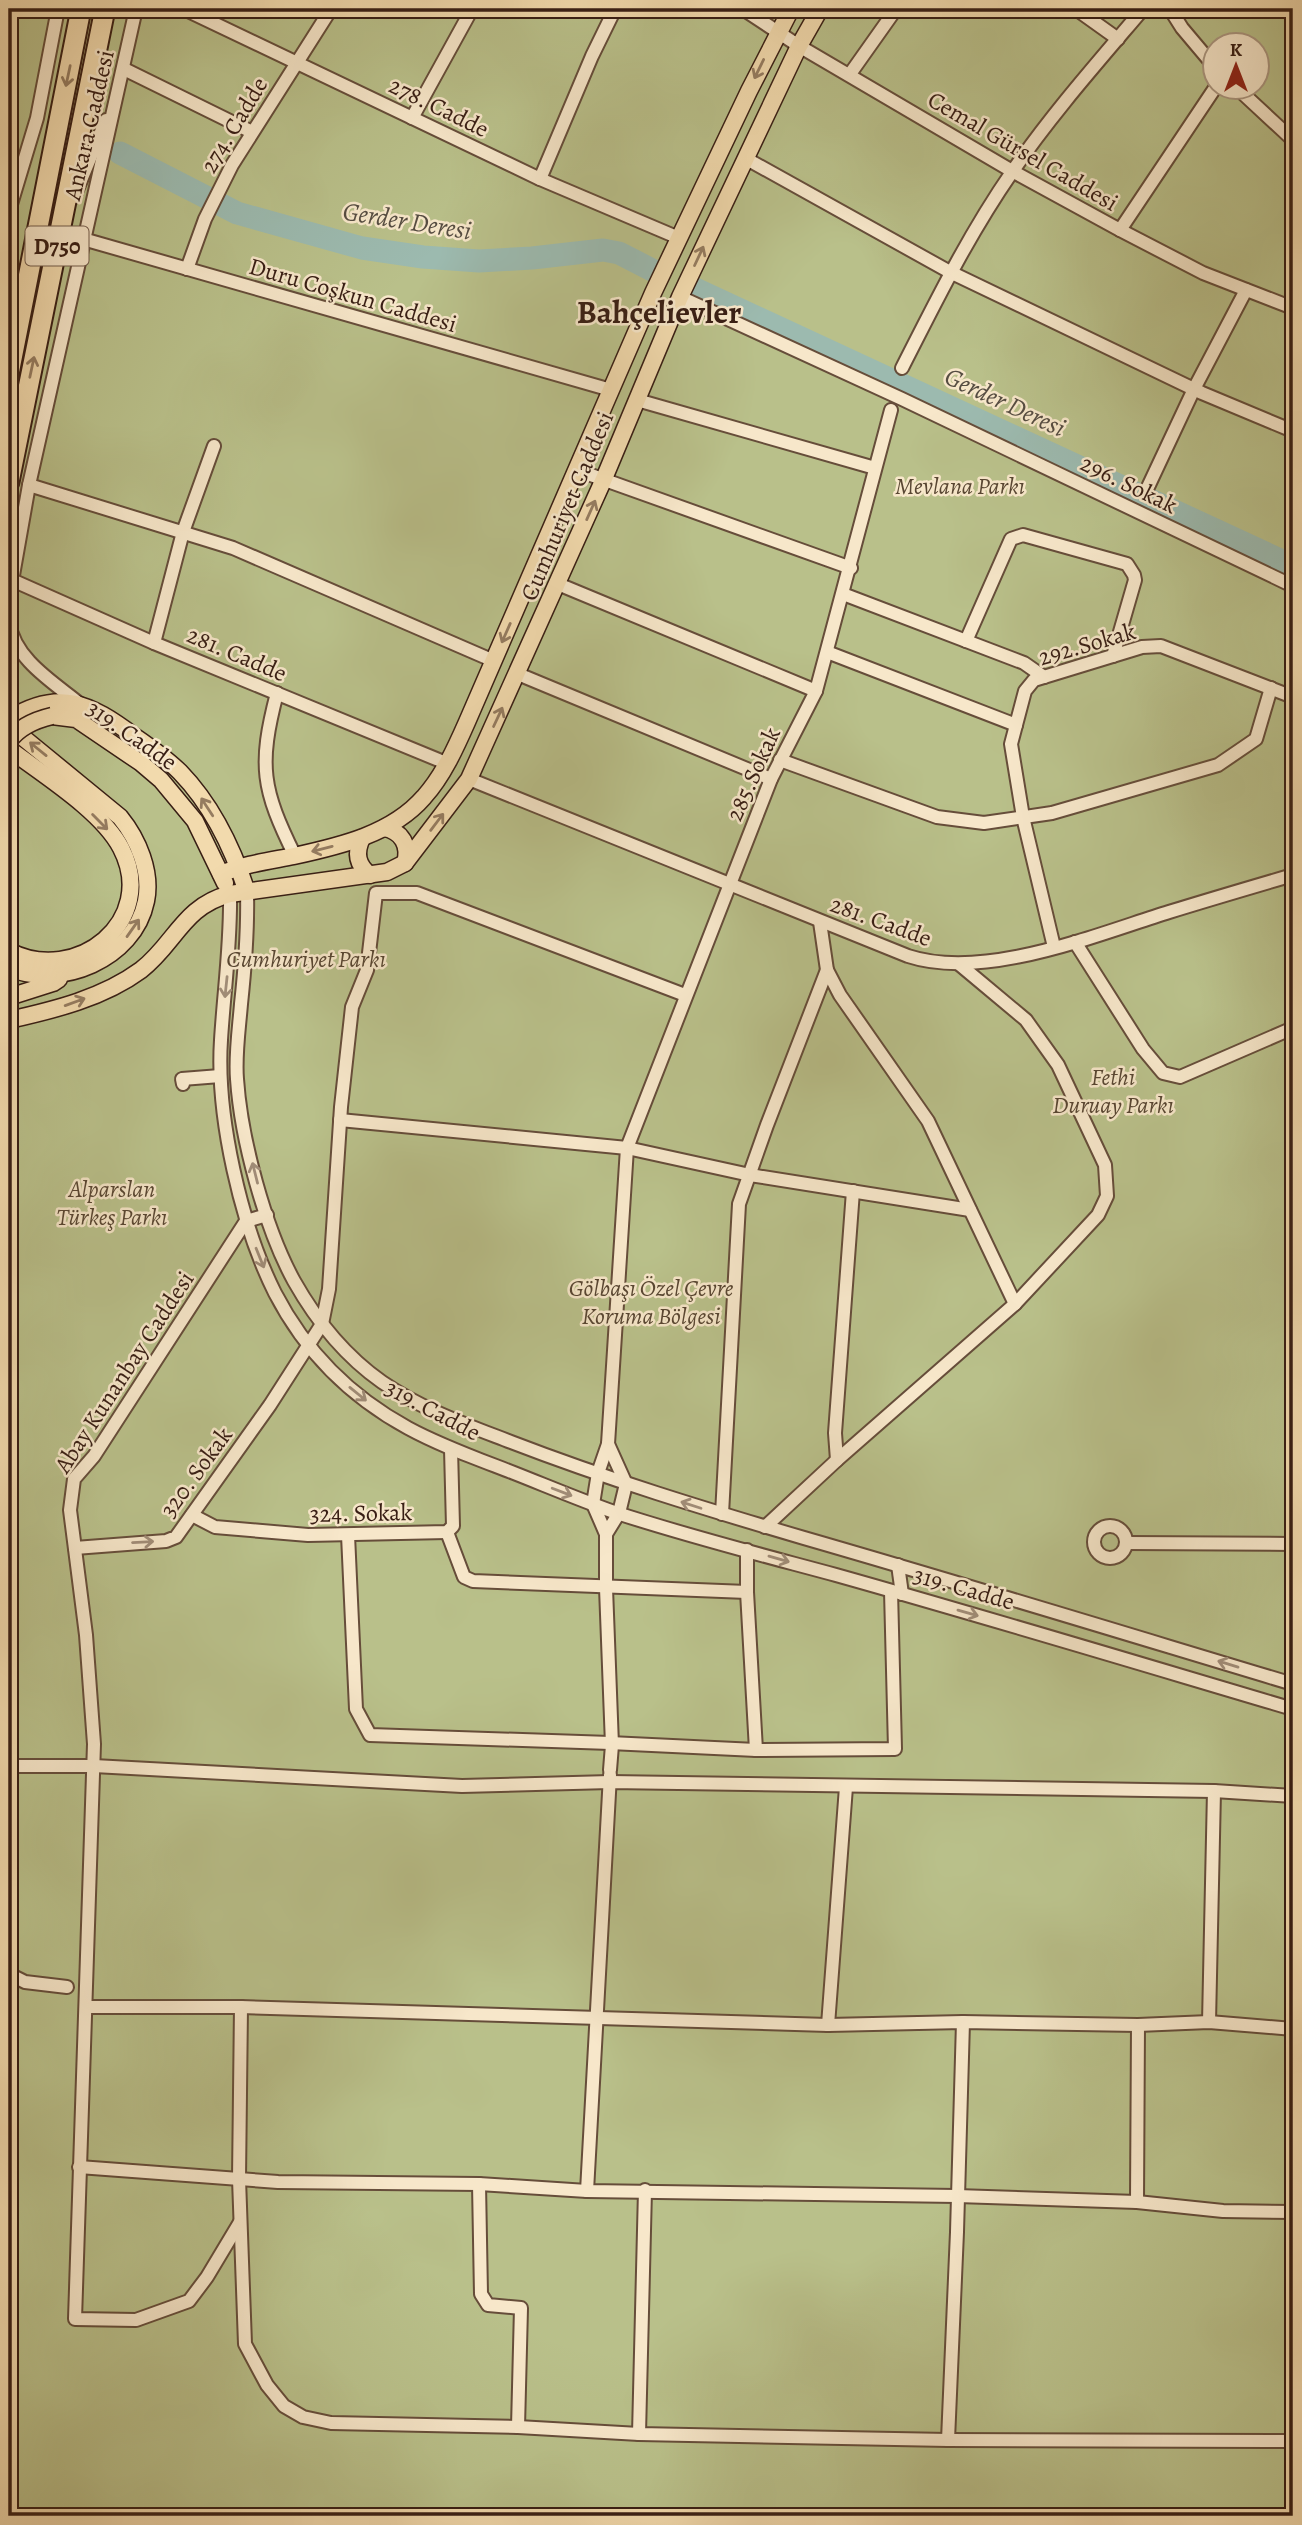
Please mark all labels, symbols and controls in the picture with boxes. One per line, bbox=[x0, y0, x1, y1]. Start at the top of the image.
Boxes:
north arrow bbox=[1200, 32, 1270, 102]
text: K bbox=[1230, 37, 1243, 63]
street label: Ankara Caddesi bbox=[56, 47, 122, 204]
one-way arrow bbox=[752, 58, 766, 79]
one-way arrow bbox=[60, 64, 74, 87]
street label: 278. Cadde bbox=[384, 69, 494, 145]
street label: 274. Cadde bbox=[193, 71, 275, 179]
street label: Cemal Gürsel Caddesi bbox=[922, 83, 1124, 219]
water label: Gerder Deresi bbox=[340, 194, 474, 248]
road number: D750 bbox=[25, 227, 88, 266]
one-way arrow bbox=[693, 246, 707, 267]
street label: Duru Coşkun Caddesi bbox=[245, 250, 461, 340]
district label: Bahçelievler bbox=[577, 290, 741, 334]
one-way arrow bbox=[26, 356, 40, 379]
water label: Gerder Deresi bbox=[939, 359, 1071, 445]
street label: Cumhuriyet Caddesi bbox=[513, 406, 621, 606]
street label: 296. Sokak bbox=[1075, 447, 1183, 521]
park label: Mevlana Parkı bbox=[895, 470, 1025, 502]
one-way arrow bbox=[585, 500, 598, 521]
street label: 292.Sokak bbox=[1035, 615, 1139, 673]
street label: 281. Cadde bbox=[182, 619, 292, 689]
one-way arrow bbox=[499, 622, 512, 643]
street label: 319. Cadde bbox=[80, 692, 184, 778]
one-way arrow bbox=[492, 707, 505, 728]
street label: 285.Sokak bbox=[718, 722, 788, 826]
one-way arrow bbox=[29, 742, 48, 757]
one-way arrow bbox=[200, 797, 214, 817]
one-way arrow bbox=[92, 813, 109, 830]
one-way arrow bbox=[430, 813, 445, 831]
one-way arrow bbox=[311, 843, 333, 856]
street label: 281. Cadde bbox=[826, 888, 936, 954]
one-way arrow bbox=[126, 919, 140, 938]
park label: Cumhuriyet Parkı bbox=[226, 943, 386, 975]
one-way arrow bbox=[219, 975, 232, 998]
one-way arrow bbox=[63, 995, 85, 1008]
park label: Fethi Duruay Parkı bbox=[1052, 1061, 1174, 1121]
one-way arrow bbox=[248, 1162, 261, 1185]
park label: Alparslan Türkeş Parkı bbox=[57, 1173, 167, 1233]
one-way arrow bbox=[254, 1247, 267, 1269]
street label: Abay Kunanbay Caddesi bbox=[46, 1265, 201, 1480]
park label: Gölbaşı Özel Çevre Koruma Bölgesi bbox=[569, 1272, 734, 1332]
street label: 319. Cadde bbox=[380, 1372, 486, 1448]
one-way arrow bbox=[348, 1386, 367, 1401]
street label: 320. Sokak bbox=[152, 1420, 240, 1524]
one-way arrow bbox=[551, 1487, 572, 1499]
street label: 324. Sokak bbox=[309, 1496, 413, 1530]
one-way arrow bbox=[681, 1497, 703, 1510]
one-way arrow bbox=[131, 1536, 154, 1549]
one-way arrow bbox=[768, 1554, 790, 1567]
street label: 319. Cadde bbox=[910, 1558, 1018, 1618]
one-way arrow bbox=[956, 1607, 979, 1620]
one-way arrow bbox=[1217, 1657, 1239, 1670]

